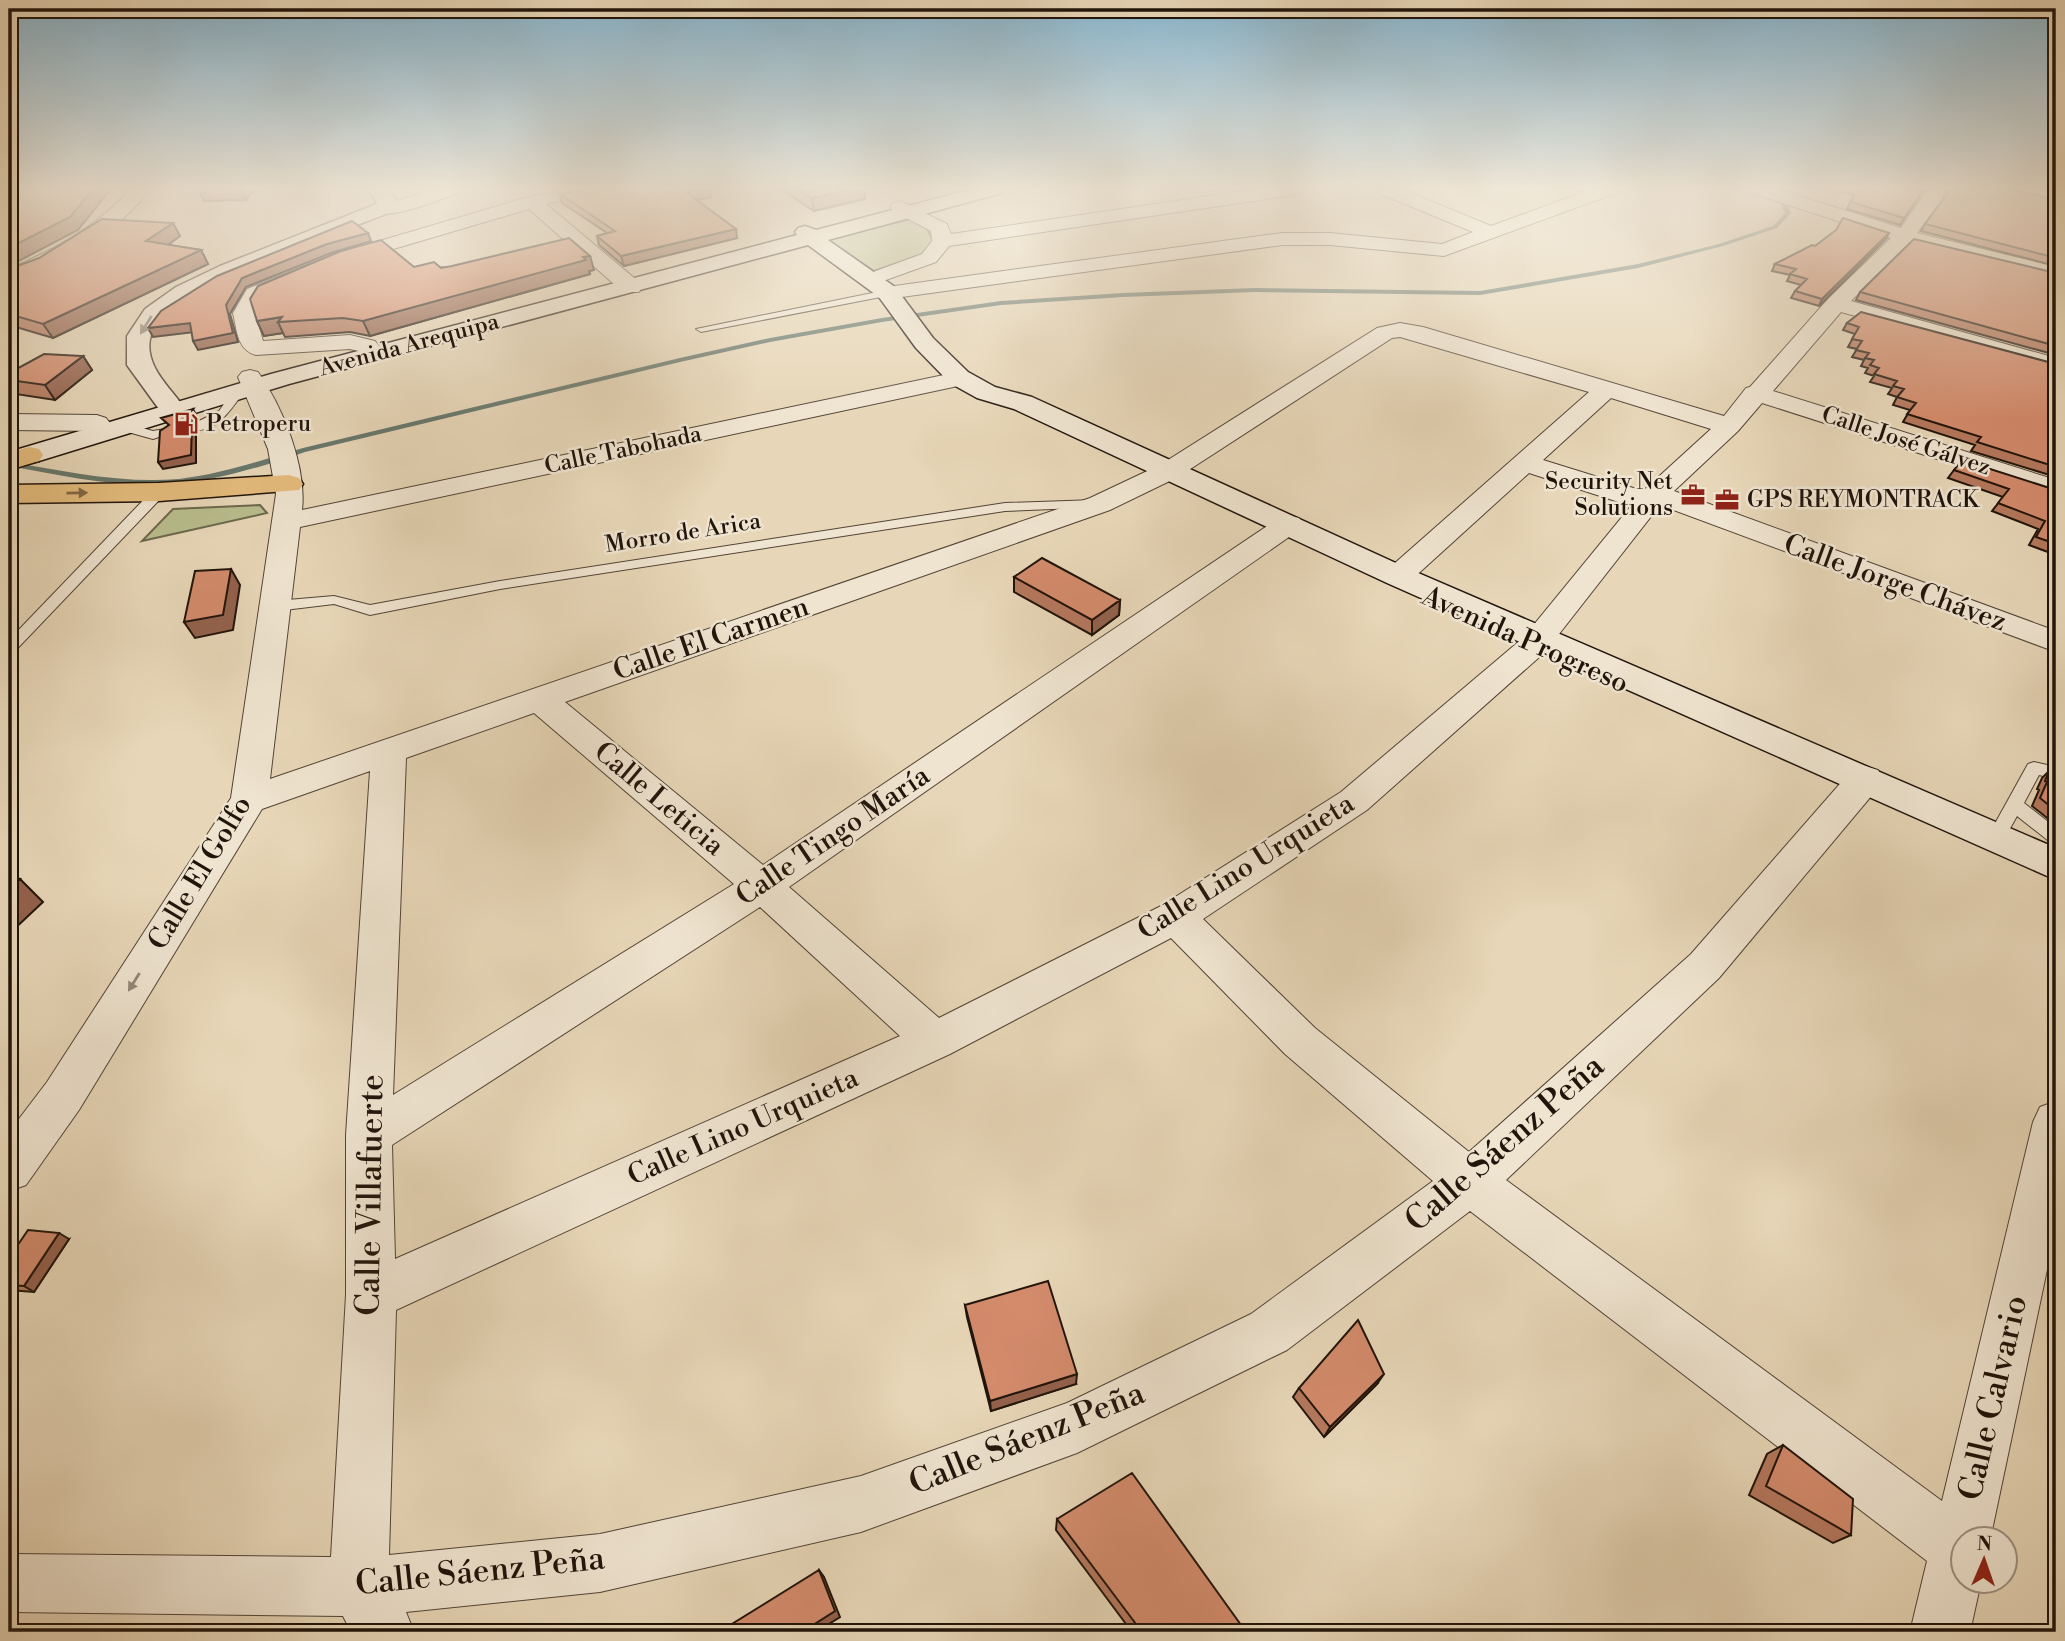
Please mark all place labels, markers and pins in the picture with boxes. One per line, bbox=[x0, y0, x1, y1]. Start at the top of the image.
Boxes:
fuel station icon: Petroperu bbox=[172, 410, 200, 438]
place label: Petroperu bbox=[206, 410, 311, 438]
place label: Security Net Solutions bbox=[1545, 468, 1673, 522]
office icon: Security Net Solutions bbox=[1679, 481, 1707, 509]
office icon: GPS REYMONTRACK bbox=[1713, 486, 1741, 514]
place label: GPS REYMONTRACK bbox=[1747, 486, 1981, 514]

